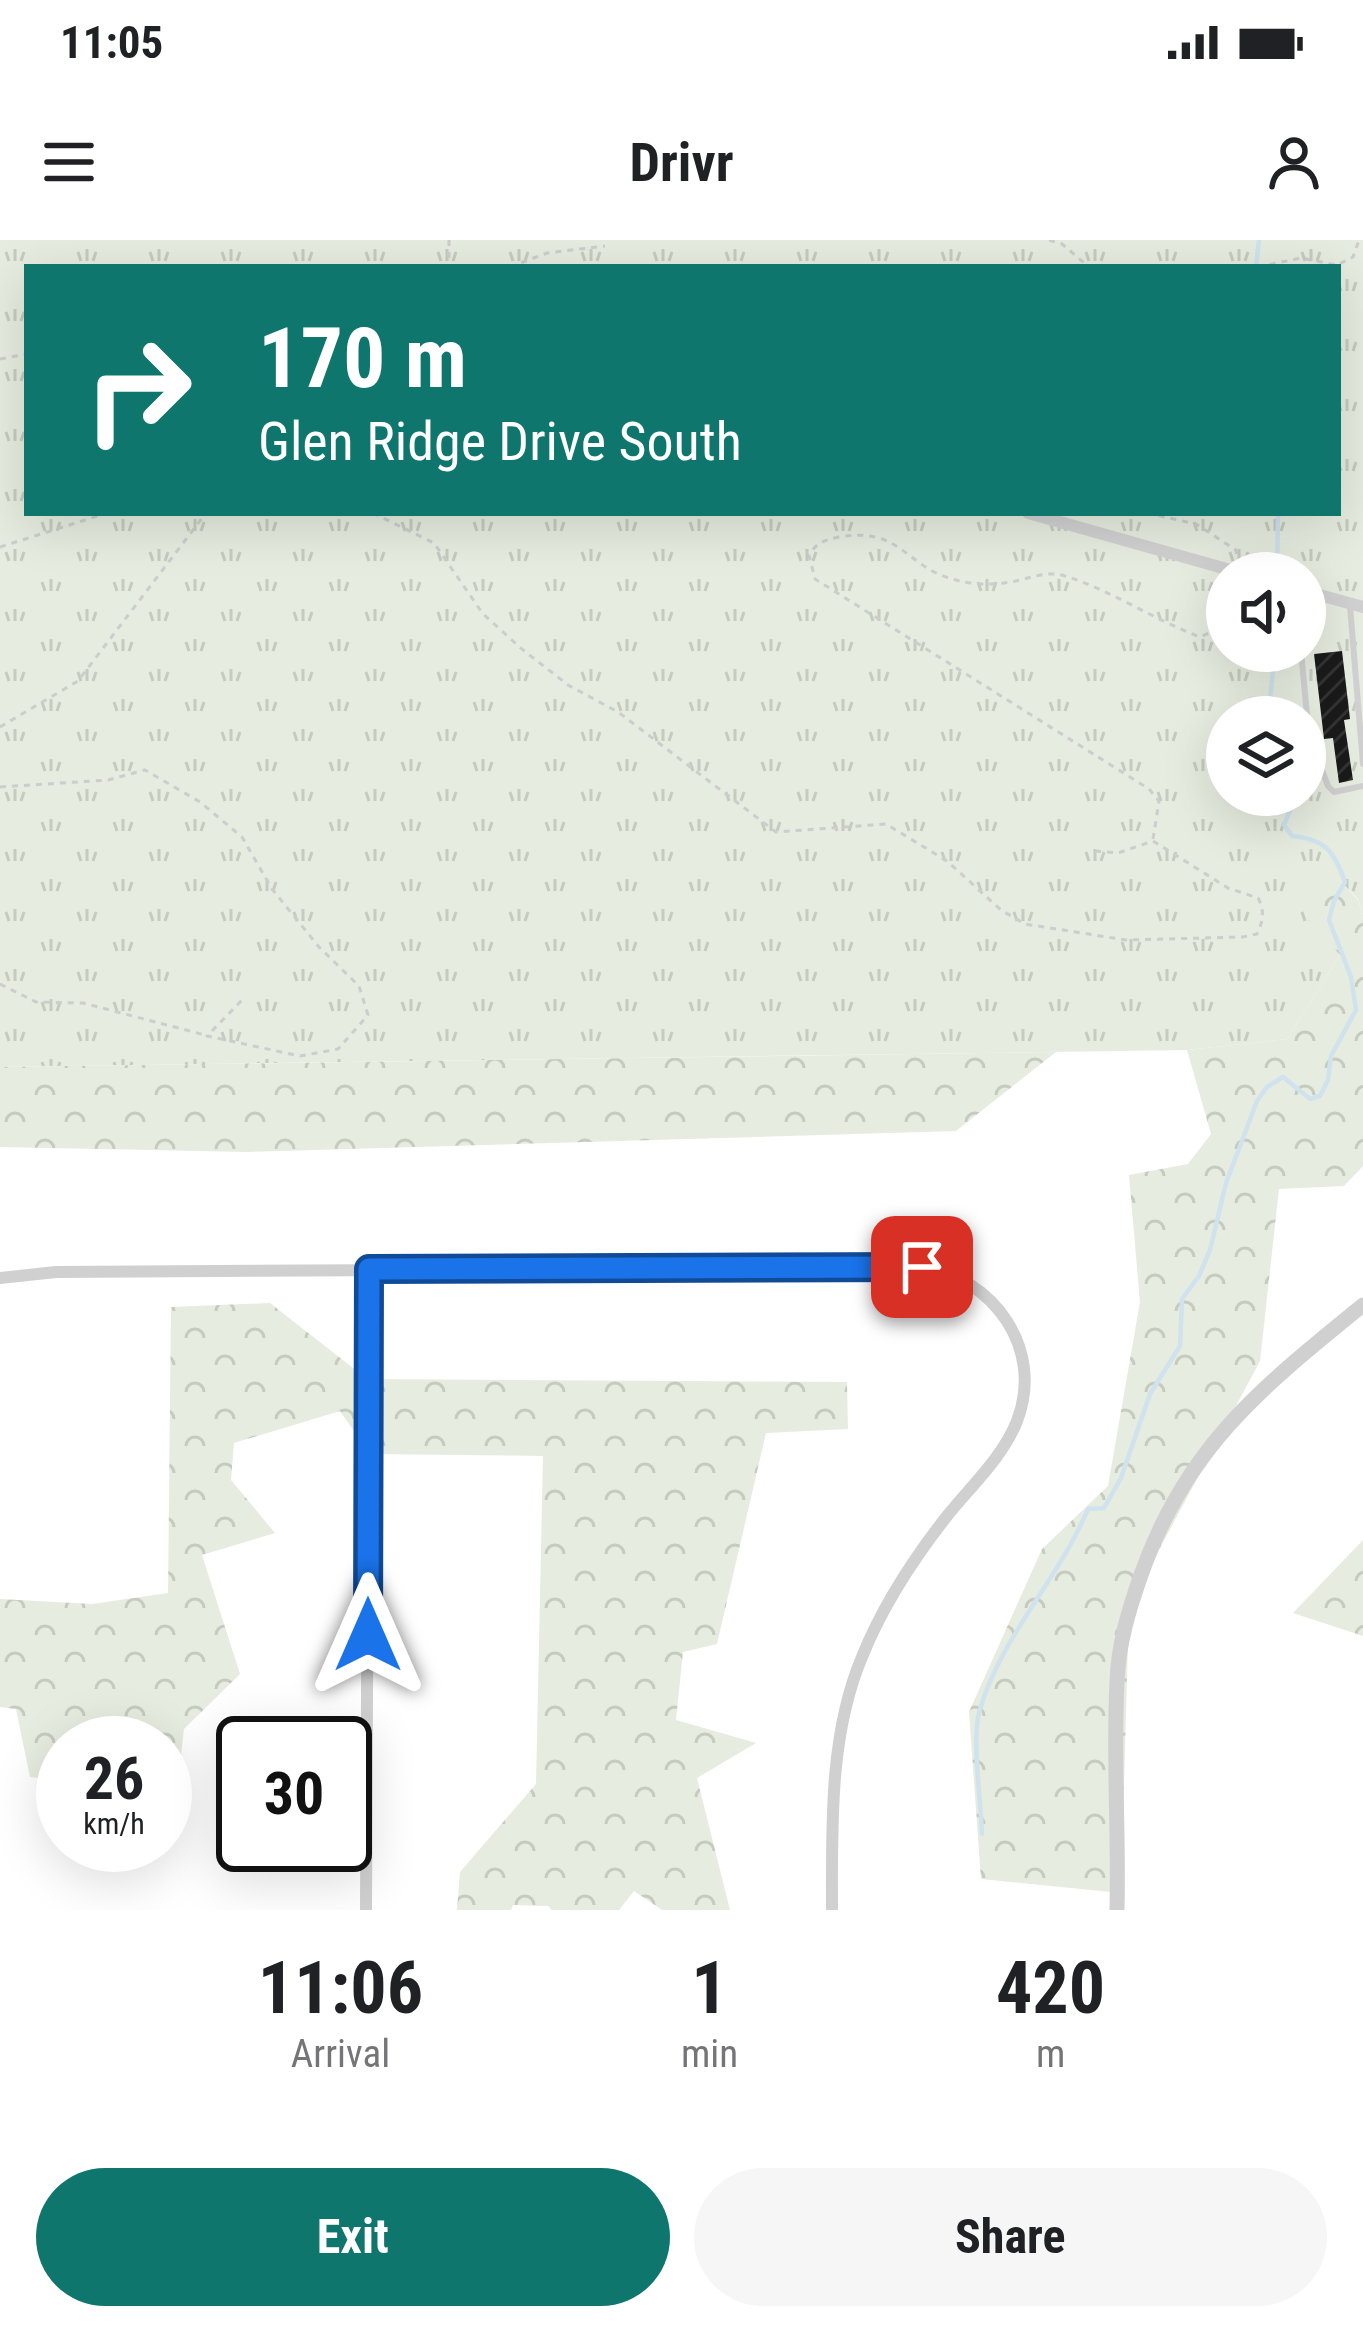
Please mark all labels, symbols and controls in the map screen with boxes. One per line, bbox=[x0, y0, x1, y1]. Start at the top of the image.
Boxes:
text: 11:05 bbox=[60, 16, 163, 69]
icon: menu bbox=[36, 129, 102, 195]
icon: person bbox=[1261, 129, 1327, 195]
text: Drivr bbox=[629, 131, 734, 194]
text: 170 m bbox=[258, 309, 467, 408]
icon: right bbox=[60, 312, 216, 468]
text: Glen Ridge Drive South bbox=[258, 410, 742, 473]
map controls bbox=[1206, 552, 1326, 816]
button: sound bbox=[1206, 552, 1326, 672]
button: layers bbox=[1206, 696, 1326, 816]
pin bbox=[871, 1216, 973, 1318]
icon: arrive bbox=[889, 1234, 955, 1300]
position arrow bbox=[305, 1572, 431, 1698]
speed limit sign: 30 bbox=[216, 1716, 372, 1872]
text: 26 bbox=[84, 1743, 144, 1814]
text: km/h bbox=[83, 1806, 145, 1841]
text: 11:06 bbox=[258, 1946, 423, 2031]
text: 1 bbox=[691, 1946, 728, 2031]
text: 420 bbox=[996, 1946, 1105, 2031]
text: Arrival bbox=[291, 2031, 390, 2077]
text: min bbox=[681, 2031, 738, 2077]
text: m bbox=[1036, 2031, 1065, 2077]
button: Exit bbox=[36, 2168, 670, 2306]
button: Share bbox=[694, 2168, 1327, 2306]

